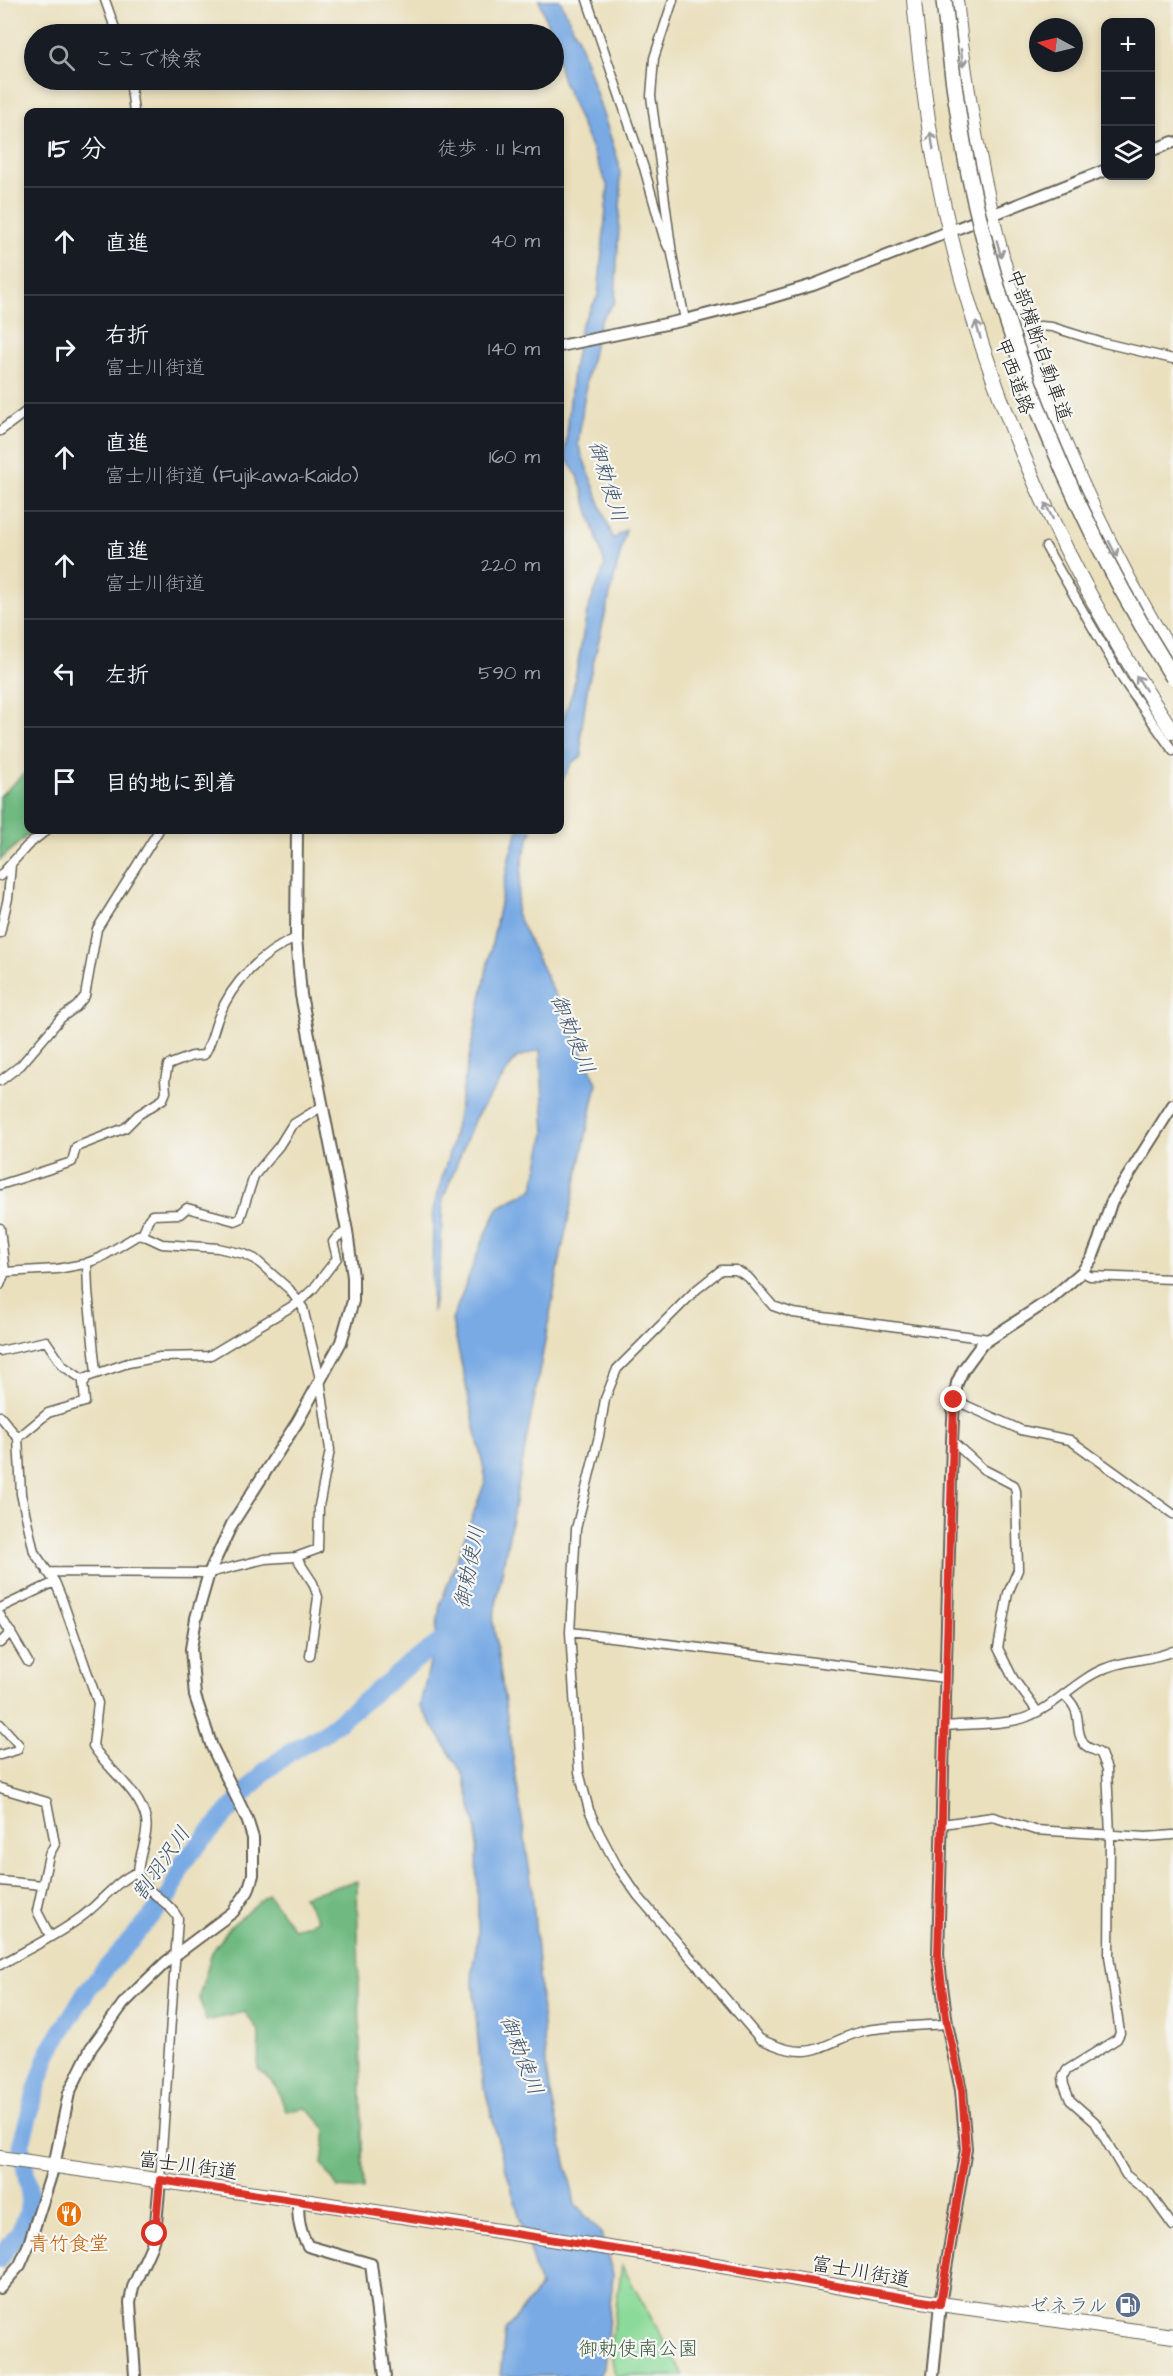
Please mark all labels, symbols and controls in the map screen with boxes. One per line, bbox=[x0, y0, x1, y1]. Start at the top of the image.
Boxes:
north arrow bbox=[1029, 18, 1083, 72]
map controls bbox=[1101, 18, 1155, 180]
button: + bbox=[1101, 18, 1155, 72]
search box bbox=[24, 24, 564, 90]
icon: search bbox=[45, 41, 78, 74]
text: ここで検索 bbox=[93, 44, 203, 75]
one-way arrow bbox=[957, 48, 968, 68]
button: − bbox=[1101, 72, 1155, 126]
button: layers bbox=[1101, 126, 1155, 180]
text: 15 分 bbox=[48, 131, 106, 167]
one-way arrow bbox=[926, 131, 937, 151]
text: 徒歩 · 1.1 km bbox=[437, 135, 540, 163]
icon: ahead bbox=[48, 225, 81, 258]
text: 40 m bbox=[490, 227, 540, 255]
text: 直進 bbox=[105, 228, 149, 259]
one-way arrow bbox=[994, 240, 1006, 259]
street label: 中部横断自動車道 bbox=[1000, 265, 1078, 426]
text: 右折 bbox=[105, 320, 149, 351]
one-way arrow bbox=[972, 321, 983, 340]
icon: right bbox=[48, 333, 81, 366]
street label: 甲西道路 bbox=[987, 334, 1041, 419]
text: 140 m bbox=[488, 335, 540, 363]
text: 富士川街道 bbox=[105, 354, 205, 382]
text: 直進 bbox=[105, 428, 149, 459]
water label: 御勅使川 bbox=[581, 437, 634, 526]
icon: ahead bbox=[48, 441, 81, 474]
text: 160 m bbox=[489, 443, 540, 471]
text: 富士川街道 (Fujikawa-Kaido) bbox=[105, 462, 358, 490]
one-way arrow bbox=[1043, 503, 1055, 521]
text: 直進 bbox=[105, 536, 149, 567]
one-way arrow bbox=[1108, 539, 1119, 557]
icon: ahead bbox=[48, 549, 81, 582]
text: 220 m bbox=[481, 551, 540, 579]
text: 富士川街道 bbox=[105, 570, 205, 598]
icon: left bbox=[48, 657, 81, 690]
text: 590 m bbox=[478, 659, 540, 687]
text: 左折 bbox=[105, 660, 149, 691]
one-way arrow bbox=[1134, 675, 1146, 692]
icon: arrive bbox=[48, 765, 81, 798]
text: 目的地に到着 bbox=[105, 768, 237, 799]
water label: 御勅使川 bbox=[543, 990, 602, 1079]
route end bbox=[940, 1386, 966, 1412]
water label: 御勅使川 bbox=[447, 1523, 492, 1611]
water label: 割羽沢川 bbox=[125, 1821, 197, 1906]
water label: 御勅使川 bbox=[493, 2011, 550, 2100]
street label: 富士川街道 bbox=[136, 2145, 239, 2187]
restaurant icon: 青竹食堂 bbox=[54, 2199, 84, 2229]
route start bbox=[141, 2220, 167, 2246]
place label: 青竹食堂 bbox=[29, 2230, 109, 2258]
street label: 富士川街道 bbox=[809, 2250, 912, 2294]
fuel station icon: ゼネラル bbox=[1113, 2290, 1143, 2320]
place label: ゼネラル bbox=[1029, 2292, 1108, 2320]
park label: 御勅使南公園 bbox=[578, 2335, 698, 2363]

